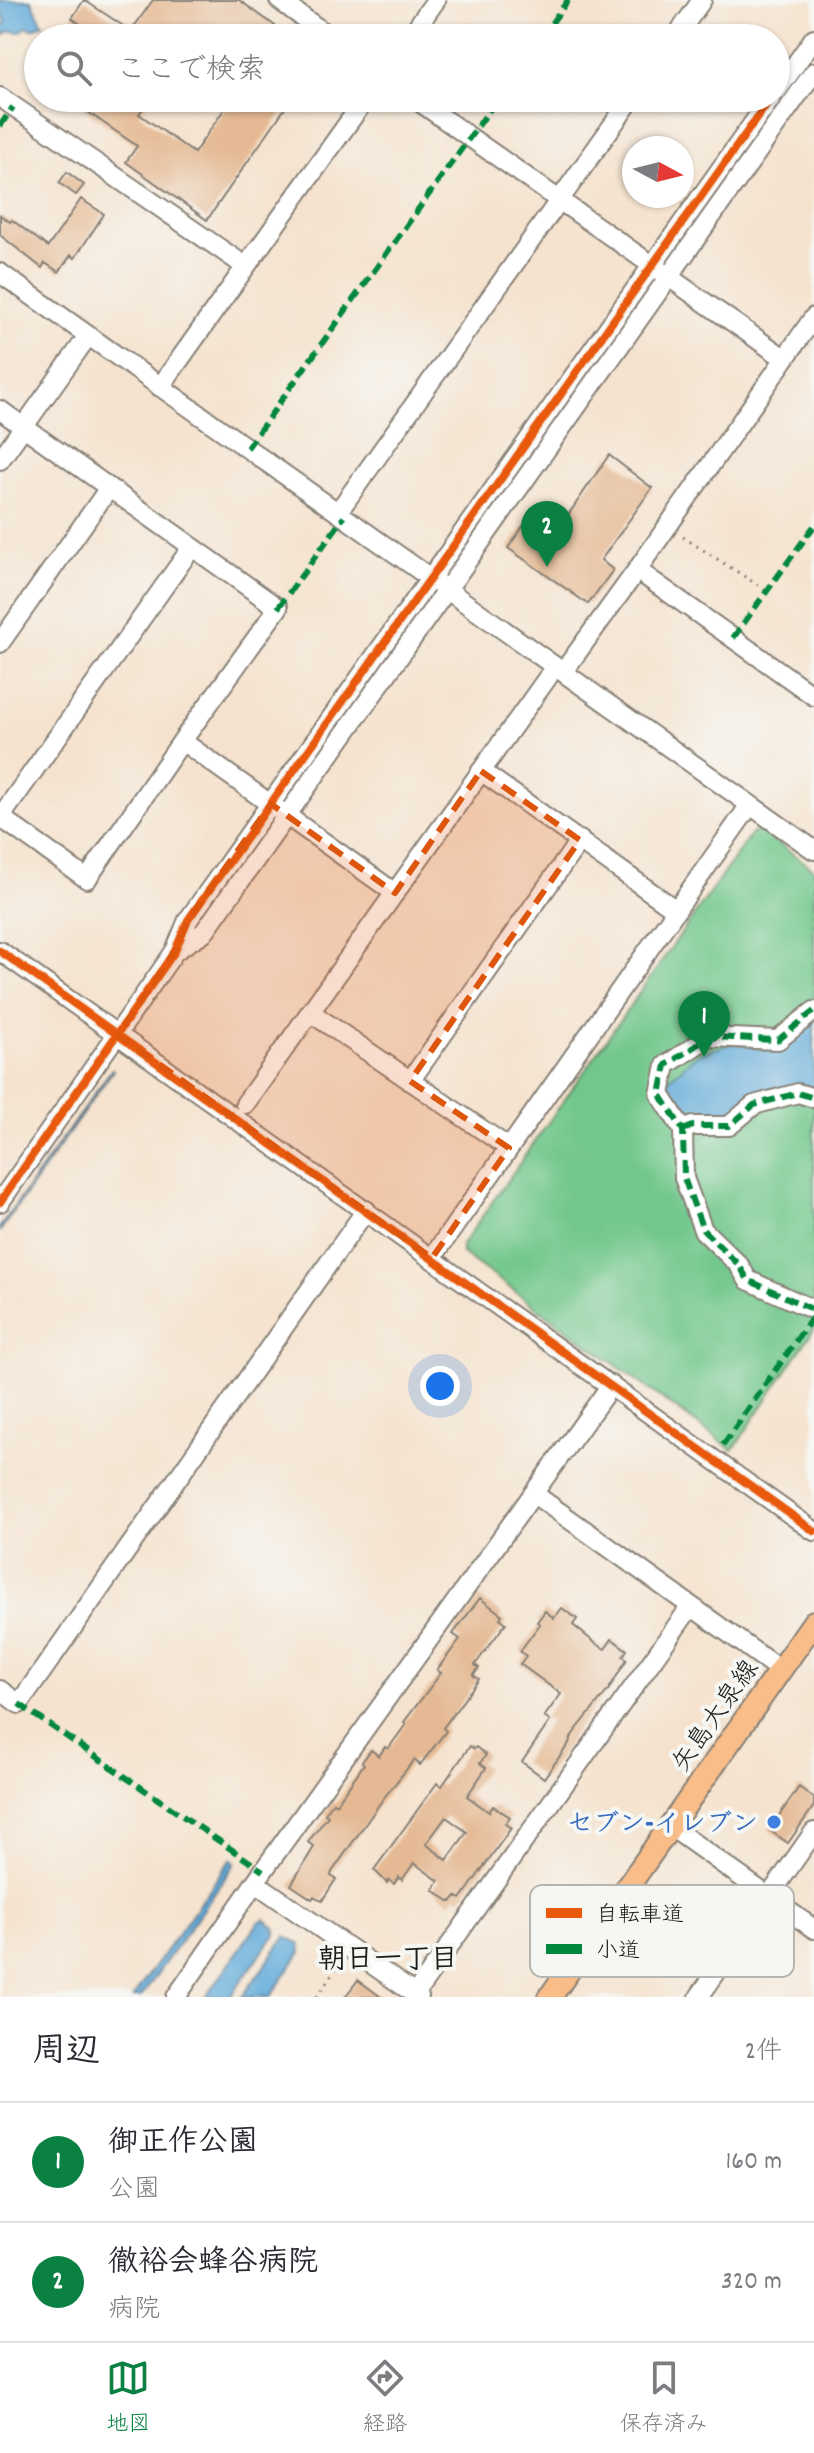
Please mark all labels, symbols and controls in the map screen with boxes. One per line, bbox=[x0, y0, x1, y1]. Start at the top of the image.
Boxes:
search box bbox=[24, 24, 790, 112]
icon: search bbox=[52, 46, 96, 90]
text: ここで検索 bbox=[116, 51, 266, 94]
north arrow bbox=[622, 136, 694, 208]
pin: 2 bbox=[521, 501, 573, 567]
pin: 1 bbox=[678, 991, 730, 1057]
your location bbox=[420, 1366, 460, 1406]
street label: 矢島大泉線 bbox=[664, 1653, 769, 1781]
place label: セブン-イレブン bbox=[567, 1807, 758, 1844]
marker: セブン-イレブン bbox=[765, 1813, 783, 1831]
legend bbox=[530, 1885, 794, 1977]
text: 自転車道 bbox=[596, 1901, 684, 1932]
text: 小道 bbox=[596, 1937, 640, 1968]
district label: 朝日一丁目 bbox=[318, 1942, 458, 1982]
text: 周辺 bbox=[32, 2029, 100, 2078]
text: 2件 bbox=[745, 2034, 782, 2071]
text: 御正作公園 bbox=[108, 2123, 258, 2166]
text: 1 bbox=[55, 2144, 61, 2181]
text: 160 m bbox=[726, 2144, 782, 2181]
text: 公園 bbox=[108, 2172, 160, 2209]
text: 徹裕会蜂谷病院 bbox=[108, 2243, 318, 2286]
text: 2 bbox=[52, 2264, 64, 2301]
text: 320 m bbox=[721, 2264, 782, 2301]
text: 病院 bbox=[108, 2292, 160, 2329]
tab: 地図 bbox=[106, 2356, 150, 2441]
tab: 経路 bbox=[363, 2356, 407, 2441]
tab: 保存済み bbox=[620, 2356, 708, 2441]

